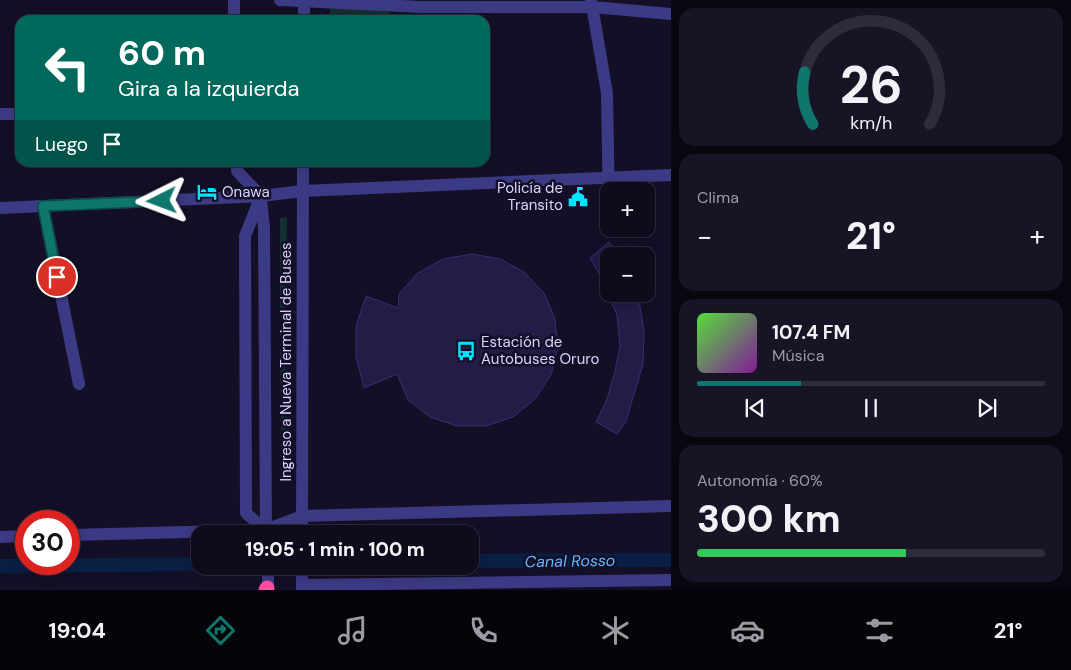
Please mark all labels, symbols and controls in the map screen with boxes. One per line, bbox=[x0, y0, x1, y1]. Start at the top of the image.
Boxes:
text: 60 m bbox=[118, 30, 206, 76]
icon: left bbox=[35, 35, 100, 100]
text: 26 bbox=[840, 51, 902, 119]
text: Gira a la izquierda bbox=[118, 74, 299, 103]
text: km/h bbox=[850, 111, 892, 135]
icon: arrive bbox=[98, 130, 126, 158]
text: Luego bbox=[35, 132, 88, 157]
position arrow bbox=[135, 174, 187, 226]
place label: Policía de Transito bbox=[497, 178, 563, 215]
hotel icon: Onawa bbox=[196, 181, 218, 203]
place label: Onawa bbox=[222, 182, 270, 202]
map controls bbox=[600, 182, 655, 302]
button: + bbox=[600, 182, 655, 237]
public building icon: Policía de Transito bbox=[567, 186, 589, 208]
text: Clima bbox=[697, 187, 739, 208]
text: 21° bbox=[846, 211, 896, 261]
text: − bbox=[697, 218, 712, 255]
text: + bbox=[1030, 218, 1045, 255]
street label: Ingreso a Nueva Terminal de Buses bbox=[276, 242, 296, 482]
button: − bbox=[600, 247, 655, 302]
pin bbox=[36, 256, 78, 298]
icon: arrive bbox=[43, 263, 71, 291]
text: 107.4 FM bbox=[772, 320, 850, 345]
place label: Estación de Autobuses Oruro bbox=[481, 332, 600, 369]
bus stop icon: Estación de Autobuses Oruro bbox=[455, 340, 477, 362]
text: Música bbox=[772, 345, 824, 366]
icon: previous bbox=[741, 394, 769, 422]
icon: pause bbox=[857, 394, 885, 422]
icon: next bbox=[973, 394, 1001, 422]
text: Autonomía · 60% bbox=[697, 470, 823, 491]
text: 300 km bbox=[697, 494, 841, 544]
speed limit sign: 30 bbox=[15, 510, 80, 575]
text: 19:05 · 1 min · 100 m bbox=[245, 537, 425, 562]
water label: Canal Rosso bbox=[525, 550, 615, 572]
icon: directions bbox=[203, 613, 238, 648]
icon: music bbox=[335, 613, 370, 648]
icon: phone bbox=[466, 613, 501, 648]
icon: climate bbox=[598, 613, 633, 648]
icon: car bbox=[730, 613, 765, 648]
icon: filters bbox=[862, 613, 897, 648]
text: 19:04 bbox=[48, 616, 106, 645]
text: 21° bbox=[994, 616, 1023, 645]

